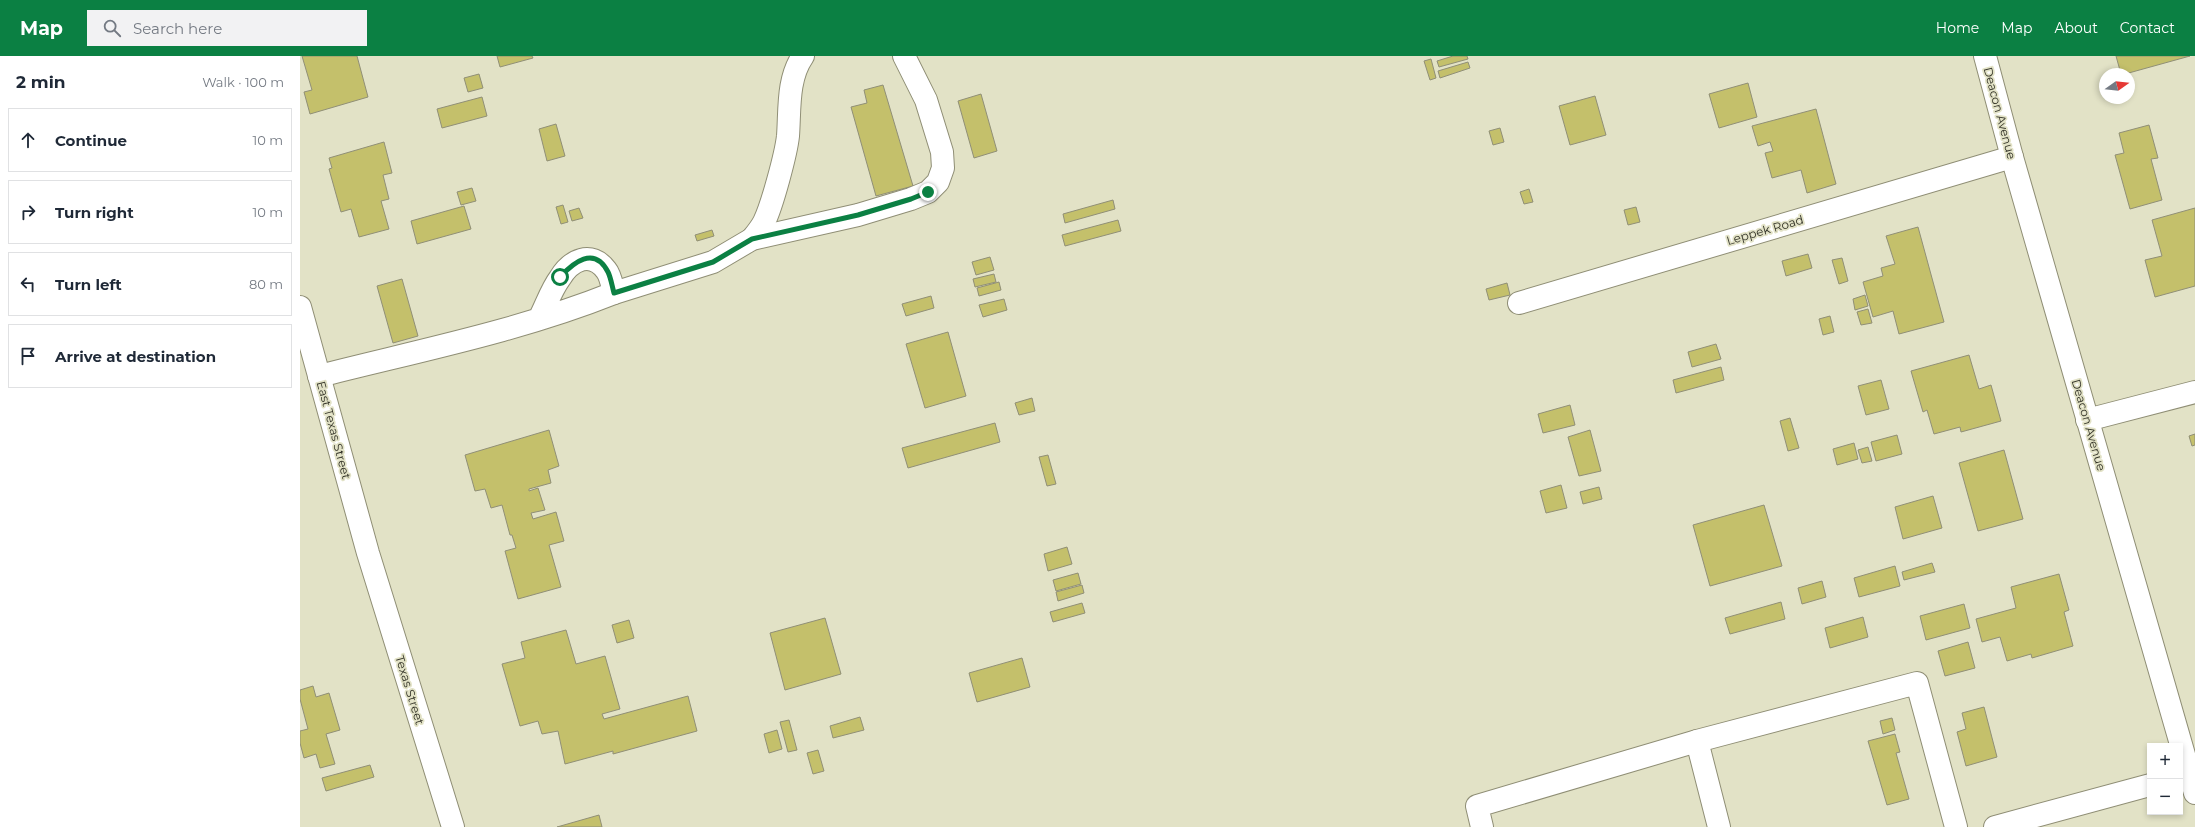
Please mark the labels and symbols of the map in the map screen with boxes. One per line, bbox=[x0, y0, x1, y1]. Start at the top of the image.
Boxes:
street label: Deacon Avenue bbox=[1980, 65, 2020, 161]
north arrow bbox=[2099, 68, 2135, 104]
route end bbox=[919, 183, 937, 201]
street label: Leppek Road bbox=[1725, 212, 1805, 248]
route start bbox=[551, 268, 569, 286]
street label: Deacon Avenue bbox=[2069, 377, 2109, 473]
street label: East Texas Street bbox=[314, 379, 354, 481]
street label: Texas Street bbox=[392, 653, 428, 727]

